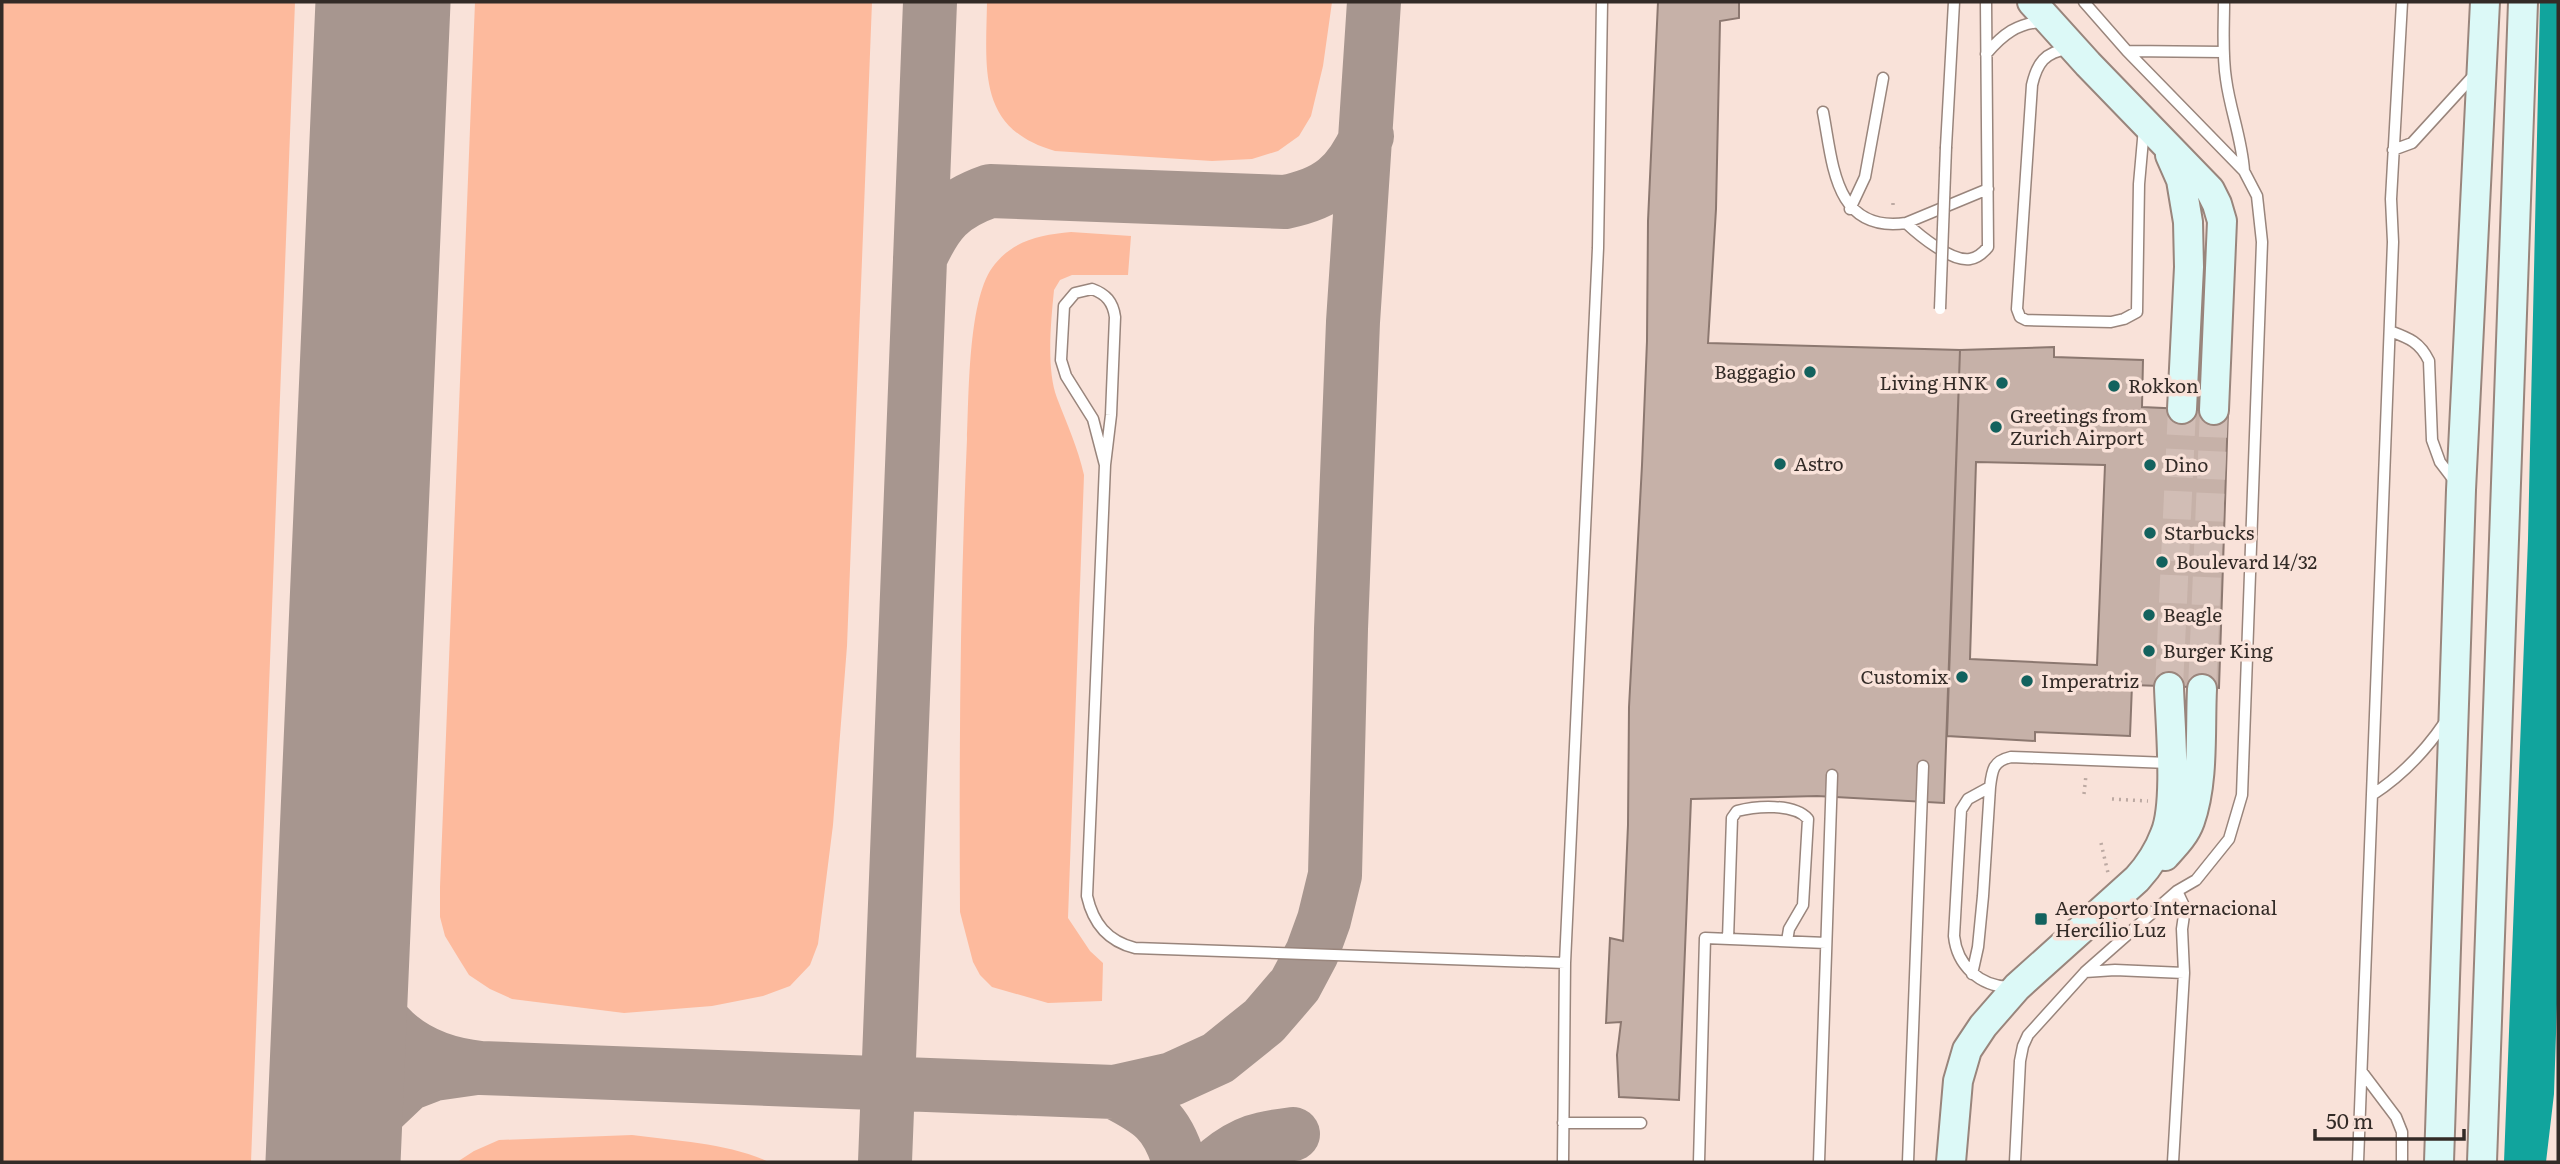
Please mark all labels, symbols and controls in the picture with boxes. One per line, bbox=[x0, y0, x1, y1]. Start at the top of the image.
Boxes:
place label: Baggagio bbox=[1714, 357, 1796, 385]
marker: Baggagio bbox=[1802, 364, 1818, 380]
place label: Living HNK bbox=[1879, 368, 1988, 396]
place label: Rokkon bbox=[2128, 371, 2199, 399]
marker: Living HNK bbox=[1994, 375, 2010, 391]
marker: Rokkon bbox=[2106, 378, 2122, 394]
place label: Greetings from Zurich Airport bbox=[2010, 401, 2147, 451]
marker: Greetings from Zurich Airport bbox=[1988, 419, 2004, 435]
place label: Astro bbox=[1794, 449, 1844, 477]
place label: Dino bbox=[2164, 450, 2208, 478]
marker: Astro bbox=[1772, 456, 1788, 472]
marker: Dino bbox=[2142, 457, 2158, 473]
place label: Starbucks bbox=[2164, 518, 2255, 546]
marker: Starbucks bbox=[2142, 525, 2158, 541]
place label: Boulevard 14/32 bbox=[2176, 547, 2317, 575]
marker: Boulevard 14/32 bbox=[2154, 554, 2170, 570]
place label: Beagle bbox=[2163, 600, 2222, 628]
marker: Beagle bbox=[2141, 607, 2157, 623]
place label: Burger King bbox=[2163, 636, 2273, 664]
marker: Burger King bbox=[2141, 643, 2157, 659]
place label: Customix bbox=[1861, 662, 1948, 690]
place label: Imperatriz bbox=[2041, 666, 2139, 694]
marker: Customix bbox=[1954, 669, 1970, 685]
marker: Imperatriz bbox=[2019, 673, 2035, 689]
place label: Aeroporto Internacional Hercílio Luz bbox=[2055, 893, 2277, 943]
marker: Aeroporto Internacional Hercílio Luz bbox=[2033, 911, 2049, 927]
scale bar bbox=[2315, 1098, 2464, 1142]
text: 50 m bbox=[2326, 1104, 2373, 1135]

